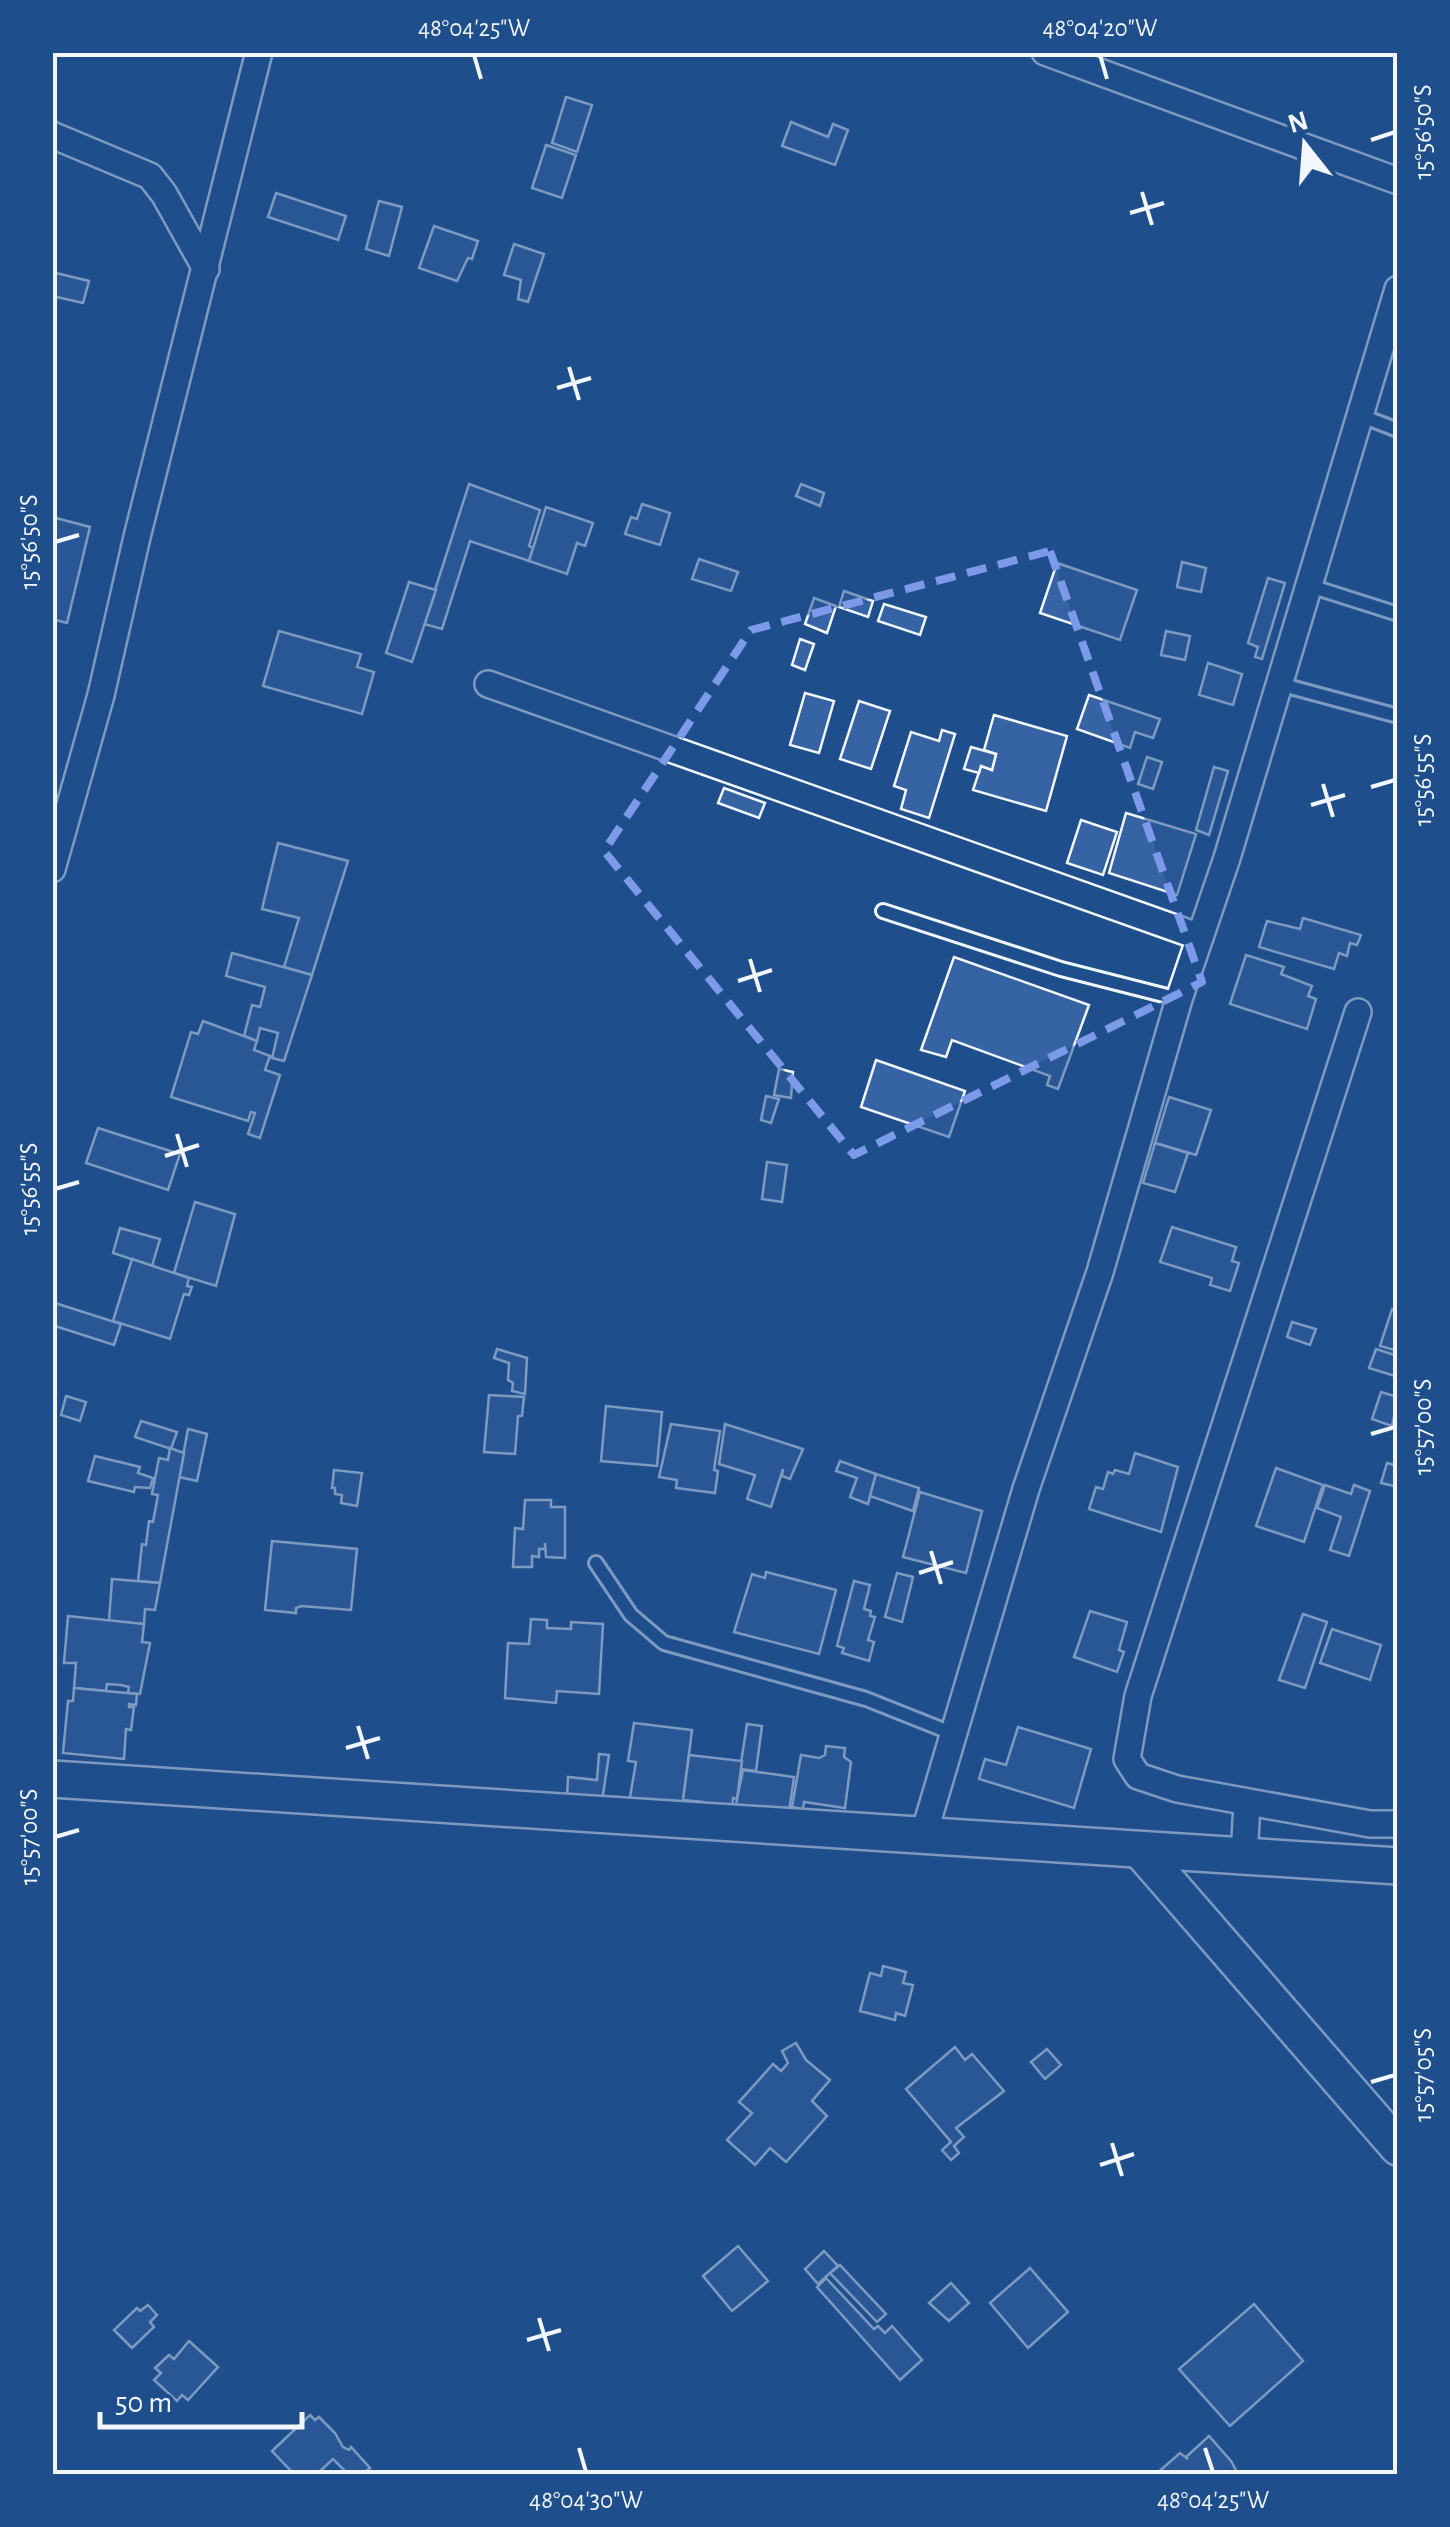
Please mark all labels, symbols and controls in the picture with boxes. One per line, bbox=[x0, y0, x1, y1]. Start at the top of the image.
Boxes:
text: 48°04'25"W bbox=[418, 16, 531, 41]
text: 48°04'20"W bbox=[1043, 16, 1158, 41]
text: 15°56'50"S bbox=[1411, 84, 1436, 180]
north arrow bbox=[1255, 95, 1355, 195]
text: N bbox=[1285, 107, 1312, 139]
text: 15°56'50"S bbox=[17, 494, 42, 590]
text: 15°56'55"S bbox=[1411, 734, 1436, 826]
text: 15°56'55"S bbox=[17, 1143, 42, 1235]
text: 15°57'00"S bbox=[1411, 1379, 1436, 1475]
text: 15°57'00"S bbox=[17, 1789, 42, 1885]
text: 15°57'05"S bbox=[1411, 2028, 1436, 2122]
scale bar bbox=[100, 2367, 302, 2429]
text: 50 m bbox=[115, 2388, 172, 2418]
text: 48°04'30"W bbox=[529, 2488, 644, 2513]
text: 48°04'25"W bbox=[1157, 2488, 1270, 2513]

